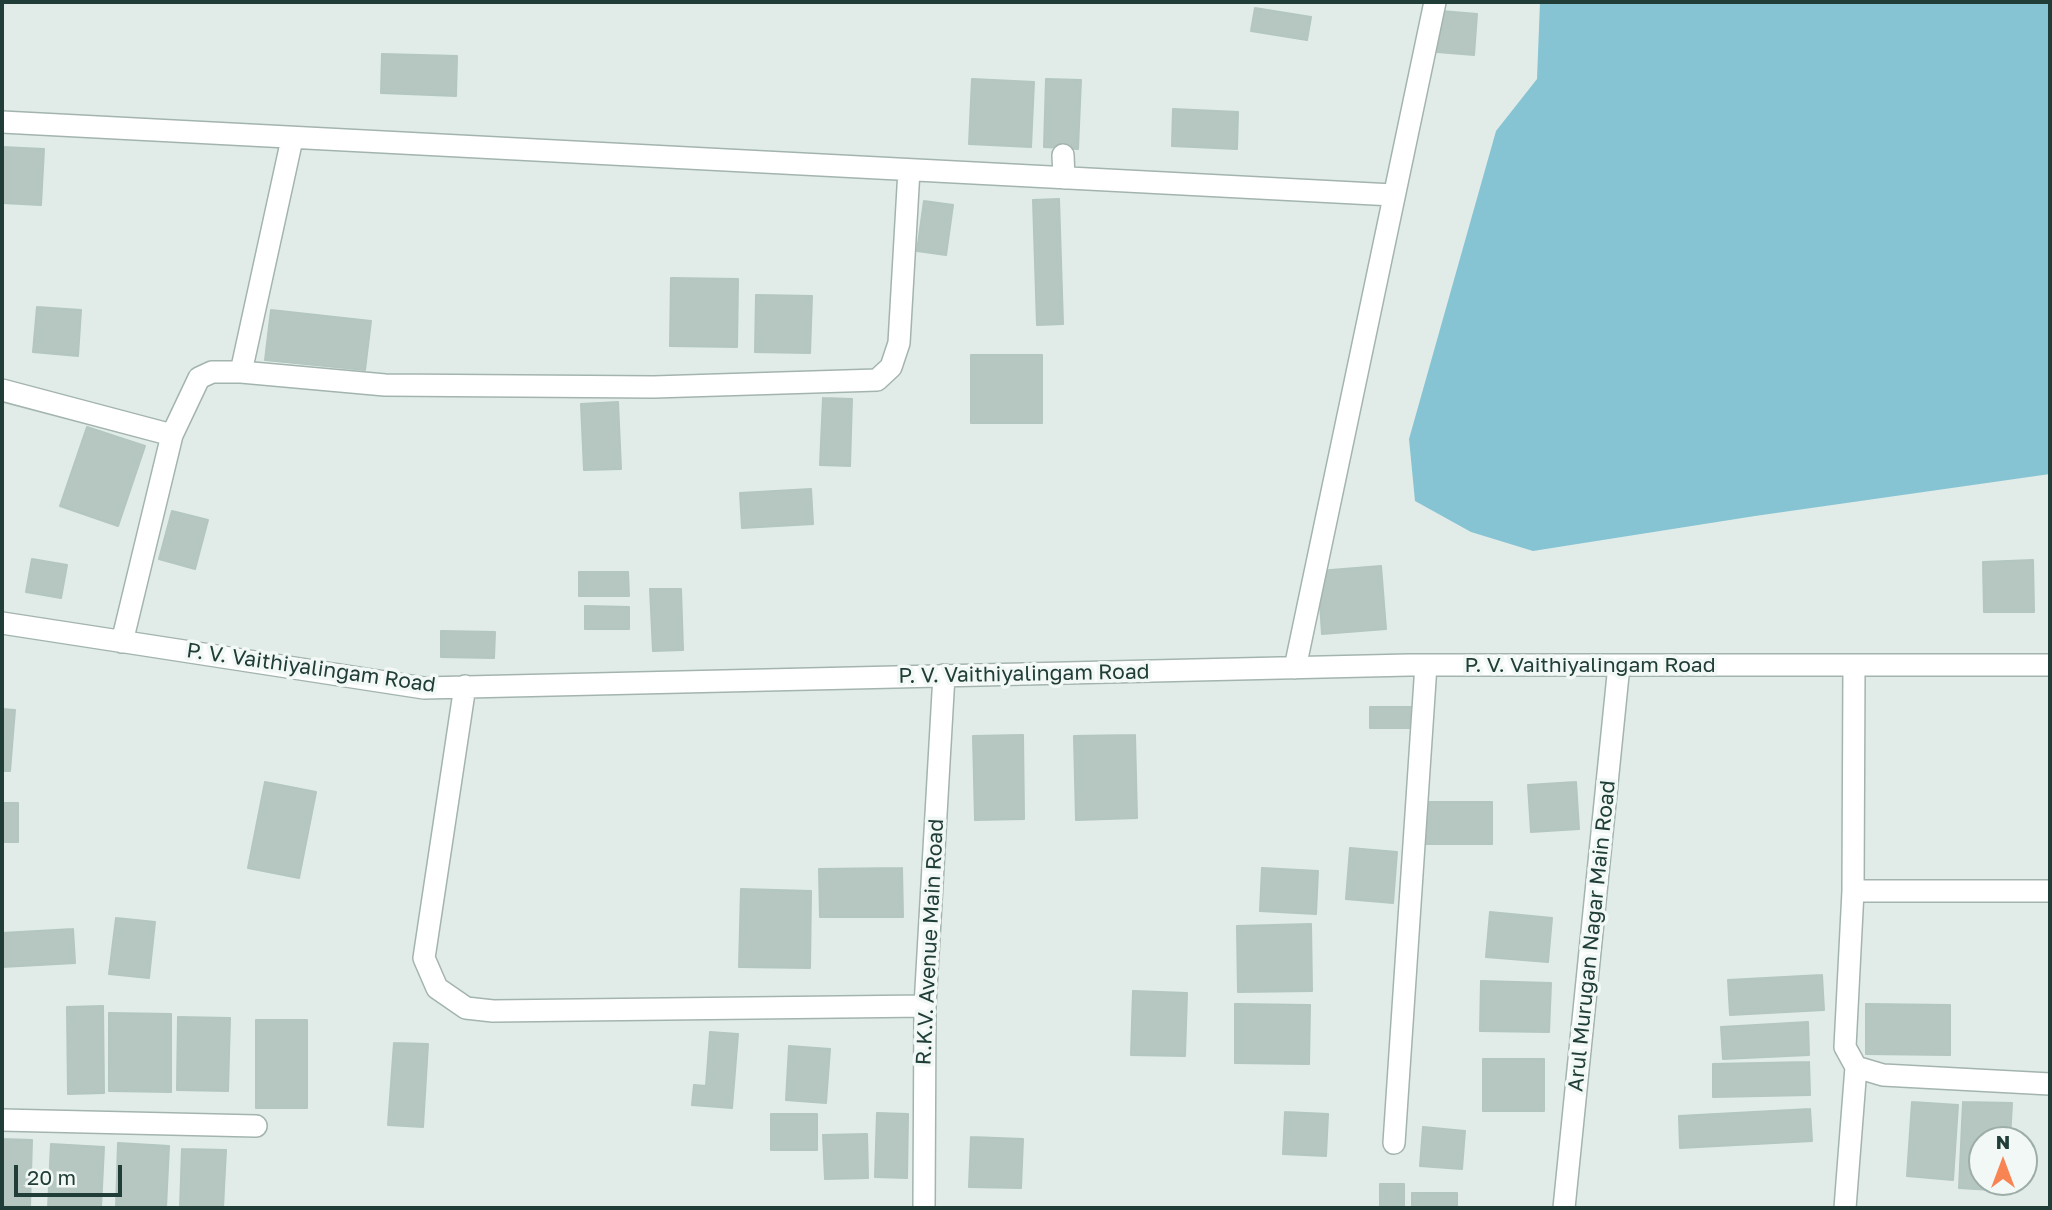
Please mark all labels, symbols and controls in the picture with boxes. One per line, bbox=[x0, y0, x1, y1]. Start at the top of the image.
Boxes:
street label: P. V. Vaithiyalingam Road bbox=[185, 638, 437, 698]
street label: P. V. Vaithiyalingam Road bbox=[1464, 652, 1716, 678]
street label: P. V. Vaithiyalingam Road bbox=[898, 659, 1150, 689]
street label: Arul Murugan Nagar Main Road bbox=[1563, 779, 1621, 1093]
street label: R.K.V. Avenue Main Road bbox=[911, 818, 949, 1066]
north arrow bbox=[1968, 1126, 2038, 1196]
text: N bbox=[1996, 1130, 2010, 1153]
scale bar bbox=[18, 1150, 126, 1194]
text: 20 m bbox=[27, 1164, 76, 1190]

